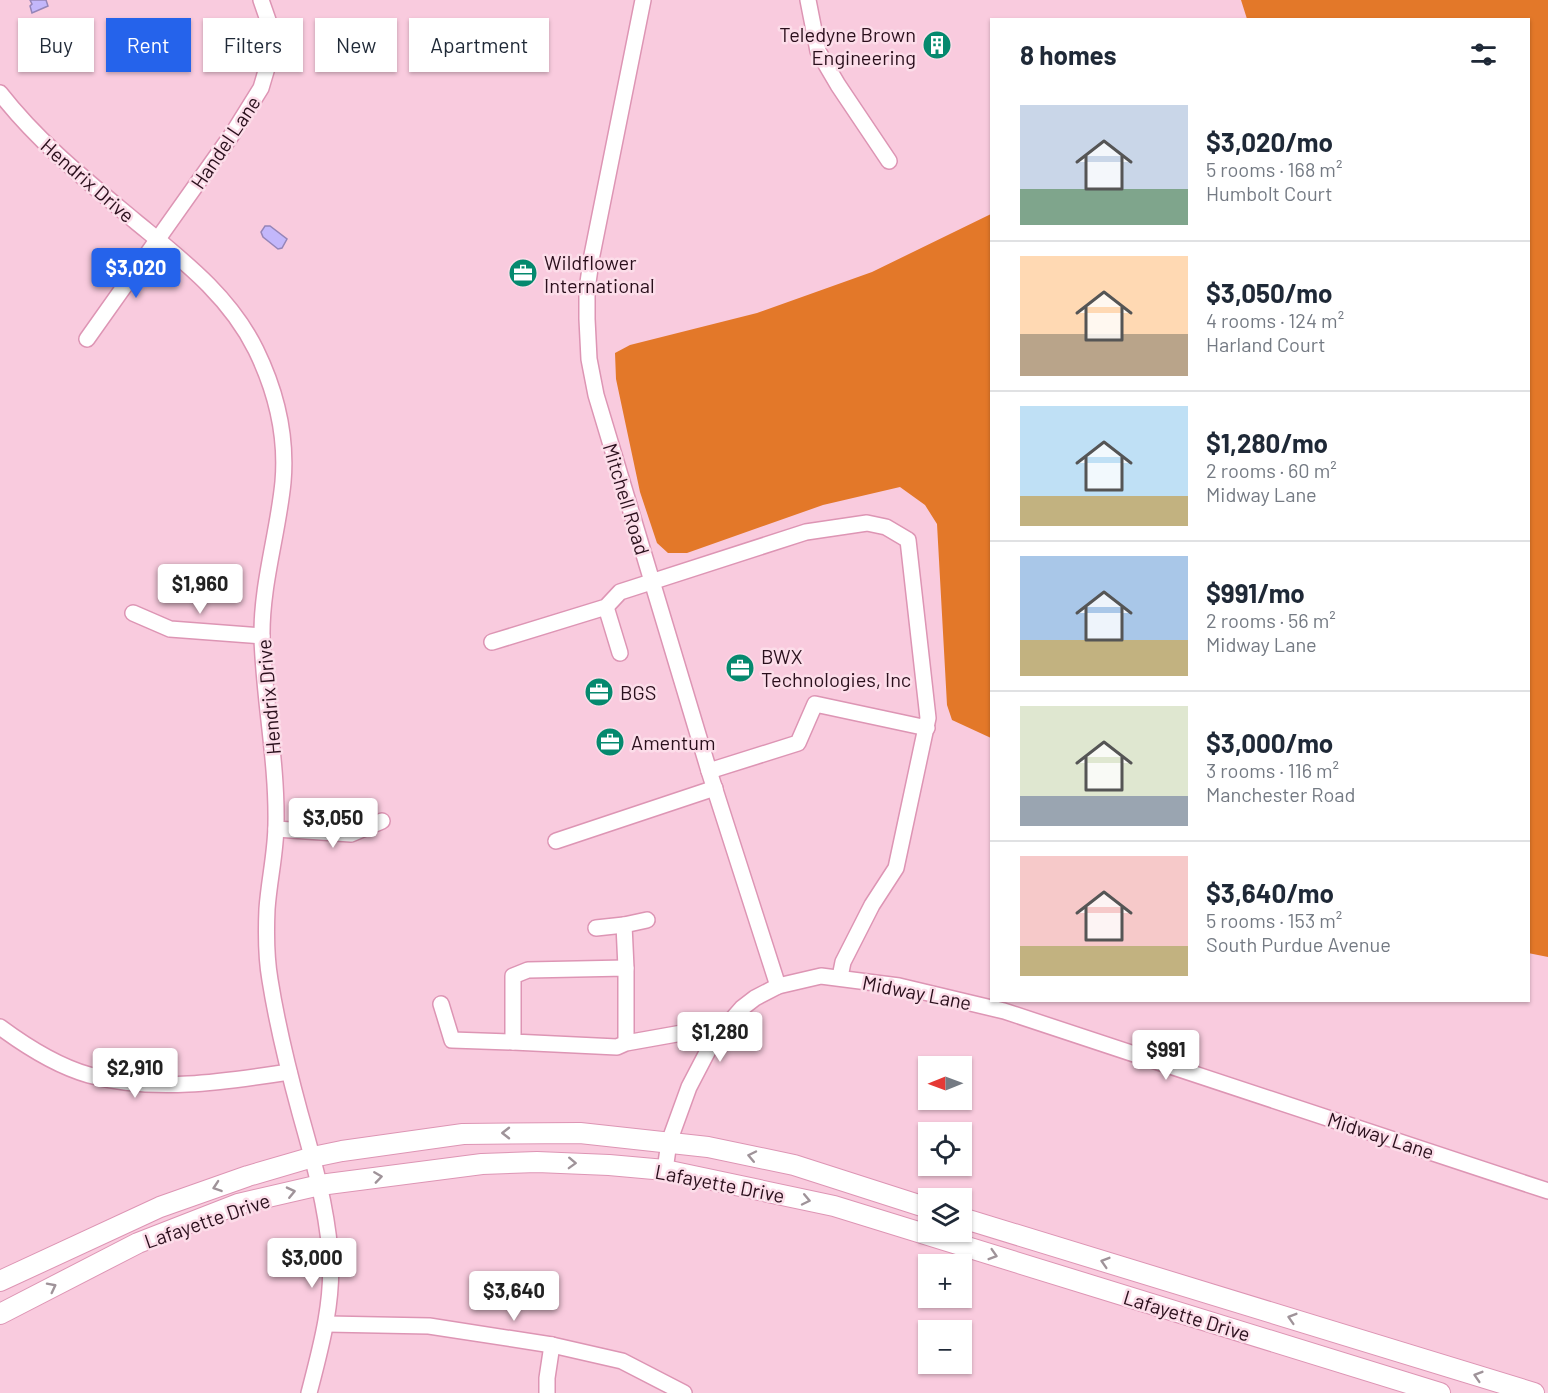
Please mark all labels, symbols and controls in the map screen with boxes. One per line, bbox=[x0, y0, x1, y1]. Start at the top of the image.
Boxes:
chip: Buy bbox=[18, 18, 94, 72]
chip: Rent bbox=[106, 18, 191, 72]
chip: Filters bbox=[203, 18, 303, 72]
chip: New bbox=[315, 18, 397, 72]
chip: Apartment bbox=[409, 18, 549, 72]
place label: Teledyne Brown Engineering bbox=[779, 22, 916, 69]
building icon: Teledyne Brown Engineering bbox=[921, 29, 953, 61]
icon: filters bbox=[1467, 38, 1500, 71]
text: 8 homes bbox=[1020, 39, 1117, 70]
street label: Handel Lane bbox=[185, 91, 265, 193]
text: $3,020/mo bbox=[1206, 126, 1333, 157]
icon: home bbox=[1068, 129, 1140, 201]
street label: Hendrix Drive bbox=[36, 133, 140, 227]
text: 5 rooms · 168 m² bbox=[1206, 157, 1342, 181]
text: Humbolt Court bbox=[1206, 181, 1332, 205]
pin: $3,020 bbox=[87, 248, 185, 299]
place label: Wildflower International bbox=[544, 250, 655, 297]
text: $3,020 bbox=[105, 255, 167, 279]
office icon: Wildflower International bbox=[507, 257, 539, 289]
text: $3,050/mo bbox=[1206, 277, 1332, 308]
icon: home bbox=[1068, 280, 1140, 352]
text: 4 rooms · 124 m² bbox=[1206, 308, 1344, 332]
text: Harland Court bbox=[1206, 332, 1326, 356]
text: $1,280/mo bbox=[1206, 427, 1328, 458]
icon: home bbox=[1068, 430, 1140, 502]
street label: Mitchell Road bbox=[599, 440, 655, 558]
text: 2 rooms · 60 m² bbox=[1206, 458, 1337, 482]
text: Midway Lane bbox=[1206, 482, 1317, 506]
pin: $1,960 bbox=[151, 564, 249, 615]
text: $1,960 bbox=[172, 571, 228, 595]
text: $991/mo bbox=[1206, 577, 1305, 608]
icon: home bbox=[1068, 580, 1140, 652]
text: 2 rooms · 56 m² bbox=[1206, 608, 1336, 632]
text: Midway Lane bbox=[1206, 632, 1317, 656]
street label: Hendrix Drive bbox=[251, 638, 285, 756]
place label: BWX Technologies, Inc bbox=[761, 644, 911, 691]
office icon: BWX Technologies, Inc bbox=[724, 652, 756, 684]
office icon: BGS bbox=[583, 676, 615, 708]
place label: BGS bbox=[620, 680, 656, 704]
office icon: Amentum bbox=[594, 726, 626, 758]
text: $3,000/mo bbox=[1206, 727, 1333, 758]
place label: Amentum bbox=[631, 730, 716, 754]
icon: home bbox=[1068, 730, 1140, 802]
text: 3 rooms · 116 m² bbox=[1206, 758, 1339, 782]
text: Manchester Road bbox=[1206, 782, 1355, 806]
pin: $3,050 bbox=[284, 798, 382, 849]
text: $3,050 bbox=[303, 805, 363, 829]
text: $3,640/mo bbox=[1206, 877, 1334, 908]
icon: home bbox=[1068, 880, 1140, 952]
text: 5 rooms · 153 m² bbox=[1206, 908, 1342, 932]
text: South Purdue Avenue bbox=[1206, 932, 1391, 956]
street label: Midway Lane bbox=[860, 970, 974, 1014]
pin: $1,280 bbox=[671, 1012, 769, 1063]
text: $1,280 bbox=[691, 1019, 749, 1043]
pin: $991 bbox=[1130, 1030, 1202, 1081]
text: $991 bbox=[1146, 1037, 1186, 1061]
pin: $2,910 bbox=[86, 1048, 184, 1099]
text: $2,910 bbox=[107, 1055, 163, 1079]
north arrow bbox=[918, 1056, 972, 1110]
map controls bbox=[918, 1056, 972, 1374]
street label: Midway Lane bbox=[1325, 1106, 1437, 1164]
button: locate bbox=[918, 1122, 972, 1176]
one-way arrow bbox=[501, 1127, 510, 1139]
one-way arrow bbox=[747, 1150, 757, 1163]
one-way arrow bbox=[568, 1157, 577, 1170]
street label: Lafayette Drive bbox=[653, 1159, 787, 1207]
one-way arrow bbox=[373, 1171, 382, 1183]
one-way arrow bbox=[212, 1179, 223, 1192]
one-way arrow bbox=[285, 1186, 295, 1199]
street label: Lafayette Drive bbox=[141, 1187, 273, 1253]
button: layers bbox=[918, 1188, 972, 1242]
one-way arrow bbox=[800, 1193, 810, 1206]
pin: $3,000 bbox=[263, 1238, 361, 1289]
text: $3,000 bbox=[281, 1245, 343, 1269]
one-way arrow bbox=[987, 1248, 998, 1260]
button: + bbox=[918, 1254, 972, 1308]
one-way arrow bbox=[1100, 1257, 1111, 1269]
pin: $3,640 bbox=[465, 1271, 563, 1322]
text: $3,640 bbox=[483, 1278, 545, 1302]
one-way arrow bbox=[46, 1283, 57, 1295]
street label: Lafayette Drive bbox=[1121, 1284, 1253, 1346]
one-way arrow bbox=[1287, 1313, 1298, 1325]
button: − bbox=[918, 1320, 972, 1374]
one-way arrow bbox=[1473, 1371, 1484, 1383]

